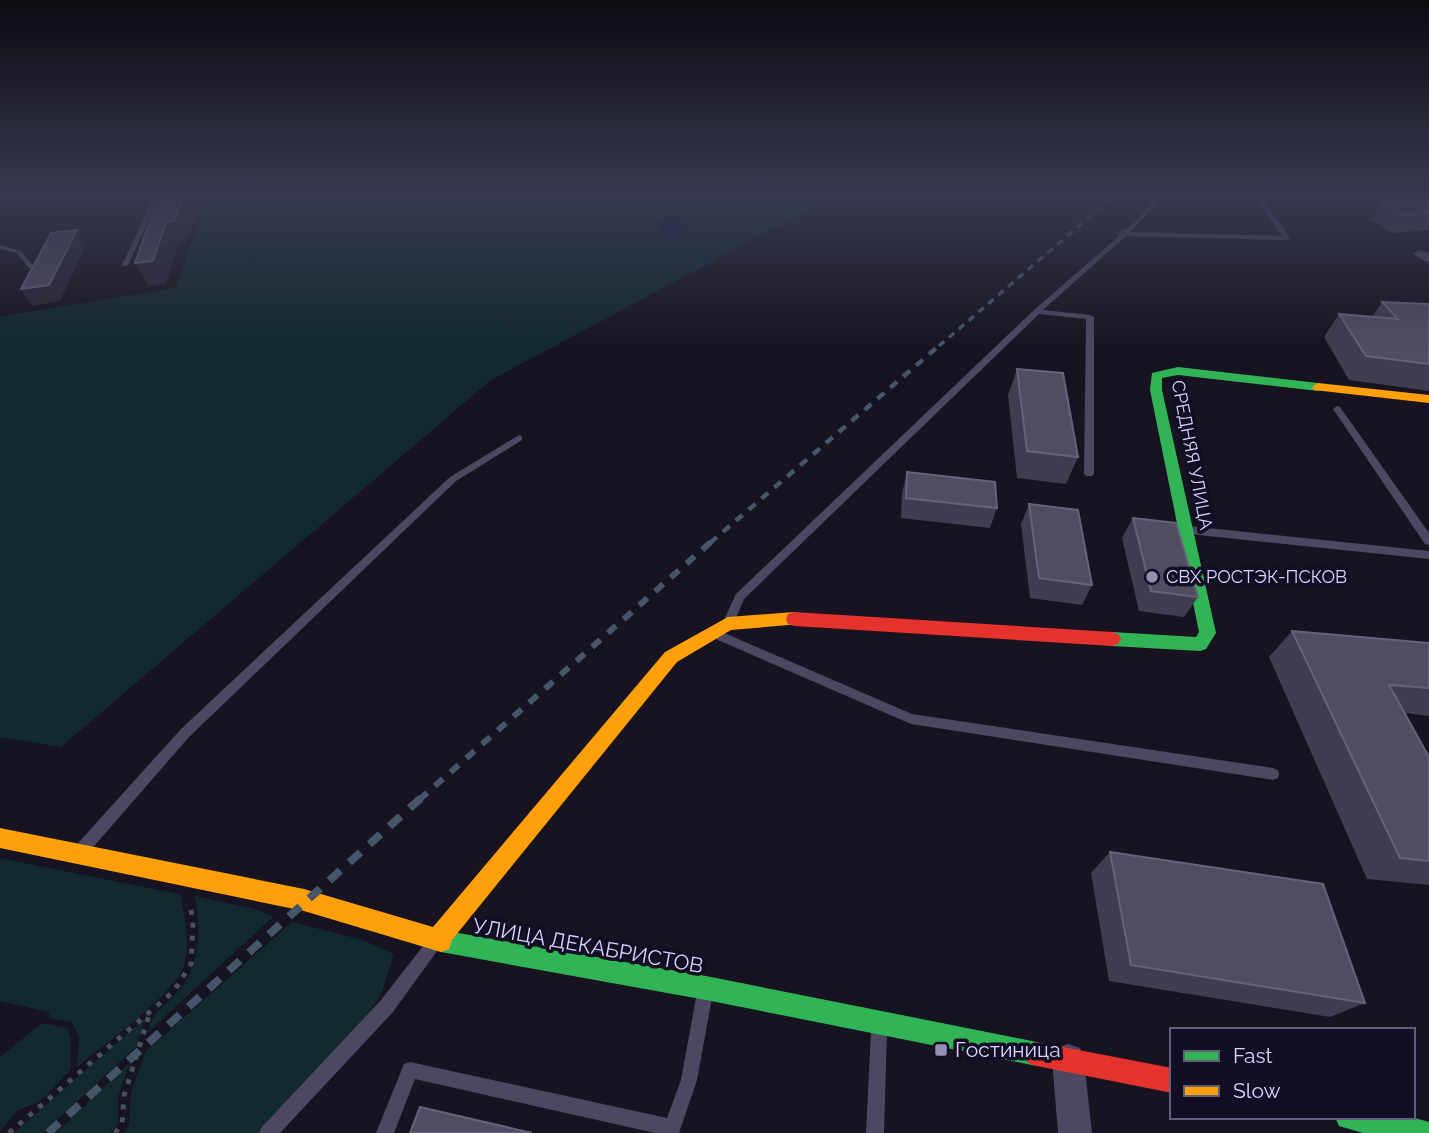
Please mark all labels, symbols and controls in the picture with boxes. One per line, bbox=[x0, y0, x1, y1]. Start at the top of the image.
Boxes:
street label: СРЕДНЯЯ УЛИЦА bbox=[1168, 378, 1217, 532]
place label: СВХ РОСТЭК-ПСКОВ bbox=[1166, 566, 1347, 587]
marker: СВХ РОСТЭК-ПСКОВ bbox=[1144, 569, 1160, 585]
street label: УЛИЦА ДЕКАБРИСТОВ bbox=[471, 913, 705, 978]
legend bbox=[1170, 1028, 1415, 1119]
place label: Гостиница bbox=[955, 1037, 1061, 1062]
marker: Гостиница bbox=[933, 1042, 949, 1058]
text: Fast bbox=[1233, 1043, 1273, 1068]
text: Slow bbox=[1233, 1078, 1281, 1103]

